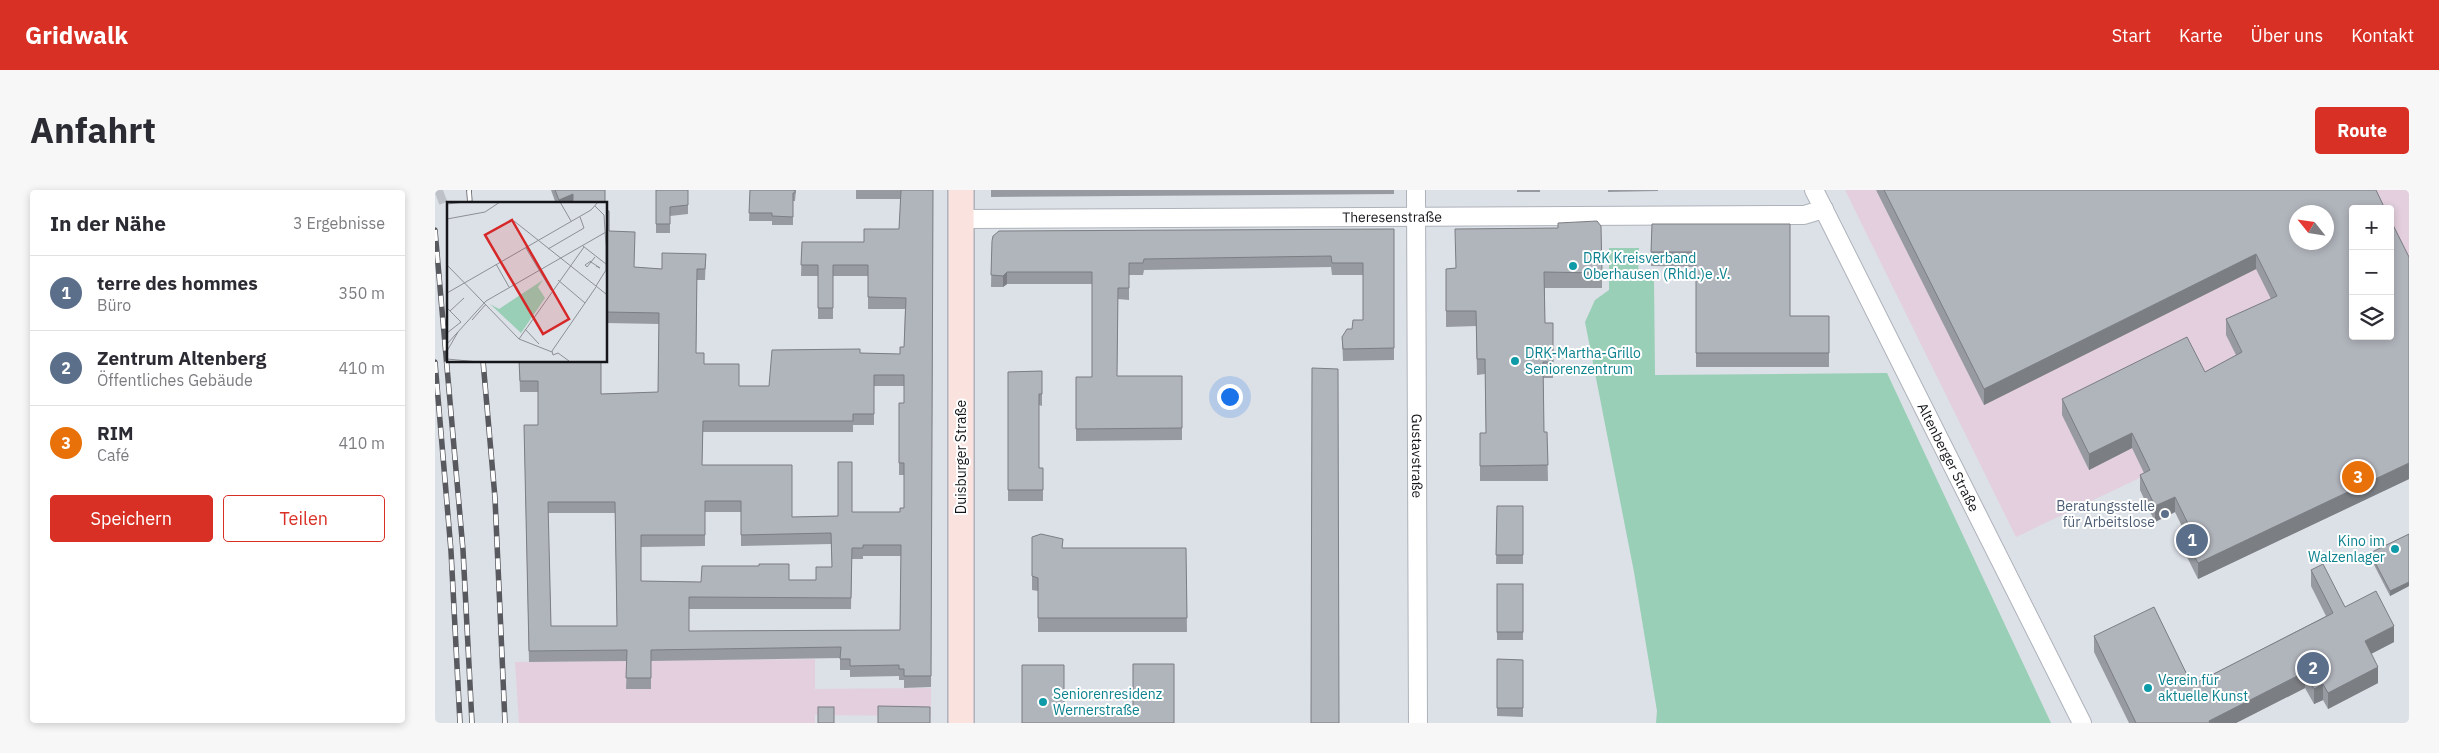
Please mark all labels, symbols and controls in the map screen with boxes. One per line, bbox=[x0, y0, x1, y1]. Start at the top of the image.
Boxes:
text: Gridwalk bbox=[25, 19, 128, 51]
text: Start bbox=[2112, 24, 2151, 47]
text: Karte bbox=[2179, 24, 2223, 47]
text: Über uns bbox=[2251, 24, 2323, 47]
text: Kontakt bbox=[2351, 24, 2414, 47]
text: Anfahrt bbox=[30, 107, 156, 153]
button: Route bbox=[2315, 107, 2409, 154]
inset map bbox=[447, 202, 607, 362]
north arrow bbox=[2289, 205, 2334, 250]
map controls bbox=[2349, 205, 2394, 340]
button: + bbox=[2349, 205, 2394, 250]
street label: Theresenstraße bbox=[1342, 208, 1442, 226]
text: In der Nähe bbox=[50, 209, 166, 237]
text: 3 Ergebnisse bbox=[293, 213, 385, 233]
place label: DRK Kreisverband Oberhausen (Rhld.)e .V. bbox=[1583, 249, 1730, 283]
button: − bbox=[2349, 250, 2394, 295]
marker: DRK Kreisverband Oberhausen (Rhld.)e .V. bbox=[1567, 260, 1579, 272]
text: terre des hommes bbox=[97, 271, 258, 295]
text: 1 bbox=[61, 283, 71, 303]
text: 350 m bbox=[338, 283, 385, 303]
text: Büro bbox=[97, 295, 131, 315]
button: layers bbox=[2349, 295, 2394, 340]
place label: DRK-Martha-Grillo Seniorenzentrum bbox=[1525, 344, 1641, 378]
text: Zentrum Altenberg bbox=[97, 346, 266, 370]
marker: DRK-Martha-Grillo Seniorenzentrum bbox=[1509, 355, 1521, 367]
text: 2 bbox=[61, 358, 71, 378]
text: 410 m bbox=[338, 358, 385, 378]
text: Öffentliches Gebäude bbox=[97, 370, 253, 390]
your location bbox=[1217, 384, 1243, 410]
street label: Duisburger Straße bbox=[952, 400, 970, 514]
street label: Altenberger Straße bbox=[1913, 400, 1983, 515]
street label: Gustavstraße bbox=[1408, 414, 1426, 499]
text: RIM bbox=[97, 421, 134, 445]
text: 3 bbox=[61, 433, 71, 453]
text: 410 m bbox=[338, 433, 385, 453]
text: Café bbox=[97, 445, 129, 465]
pin: 3 bbox=[2342, 458, 2374, 496]
button: Speichern bbox=[50, 495, 213, 542]
button: Teilen bbox=[223, 495, 385, 542]
place label: Beratungsstelle für Arbeitslose bbox=[2056, 497, 2155, 531]
marker: Beratungsstelle für Arbeitslose bbox=[2159, 508, 2171, 520]
pin: 1 bbox=[2176, 521, 2208, 559]
place label: Kino im Walzenlager bbox=[2308, 532, 2385, 566]
marker: Kino im Walzenlager bbox=[2389, 543, 2401, 555]
pin: 2 bbox=[2297, 649, 2329, 687]
place label: Verein für aktuelle Kunst bbox=[2158, 671, 2248, 705]
marker: Verein für aktuelle Kunst bbox=[2142, 682, 2154, 694]
place label: Seniorenresidenz Wernerstraße bbox=[1053, 685, 1163, 719]
marker: Seniorenresidenz Wernerstraße bbox=[1037, 696, 1049, 708]

